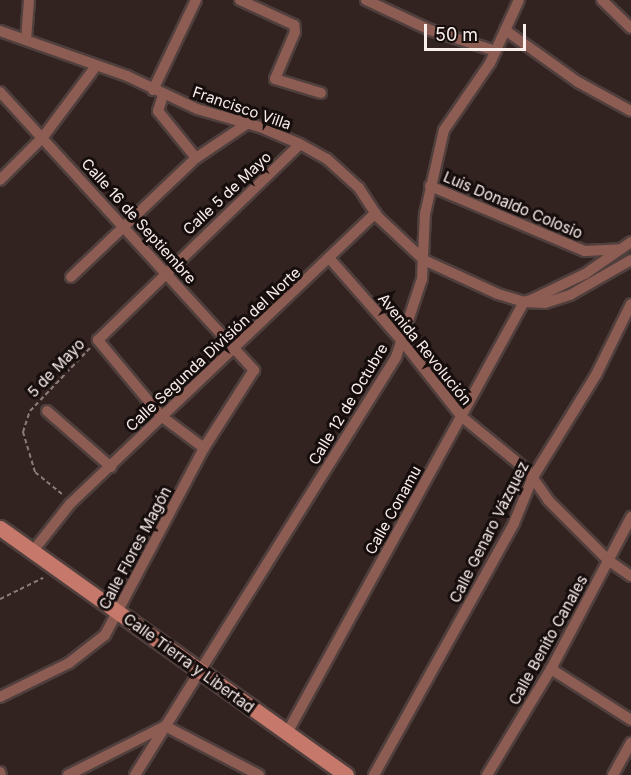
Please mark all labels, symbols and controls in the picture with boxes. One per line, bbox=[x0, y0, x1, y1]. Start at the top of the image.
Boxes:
scale bar bbox=[427, 12, 529, 50]
text: 50 m bbox=[435, 24, 478, 45]
street label: Francisco Villa bbox=[190, 83, 294, 133]
street label: Calle 5 de Mayo bbox=[179, 148, 275, 238]
street label: Calle 16 de Septiembre bbox=[78, 155, 200, 287]
street label: Luis Donaldo Colosio bbox=[441, 168, 585, 242]
street label: Calle Segunda División del Norte bbox=[122, 263, 304, 435]
street label: Avenida Revolución bbox=[375, 290, 475, 408]
street label: 5 de Mayo bbox=[24, 335, 88, 401]
street label: Calle 12 de Octubre bbox=[305, 340, 391, 468]
street label: Calle Genaro Vázquez bbox=[445, 458, 533, 606]
street label: Calle Conamu bbox=[361, 462, 425, 558]
street label: Calle Flores Magón bbox=[95, 484, 175, 612]
street label: Calle Benito Canales bbox=[505, 572, 591, 708]
street label: Calle Tierra y Libertad bbox=[120, 610, 258, 716]

